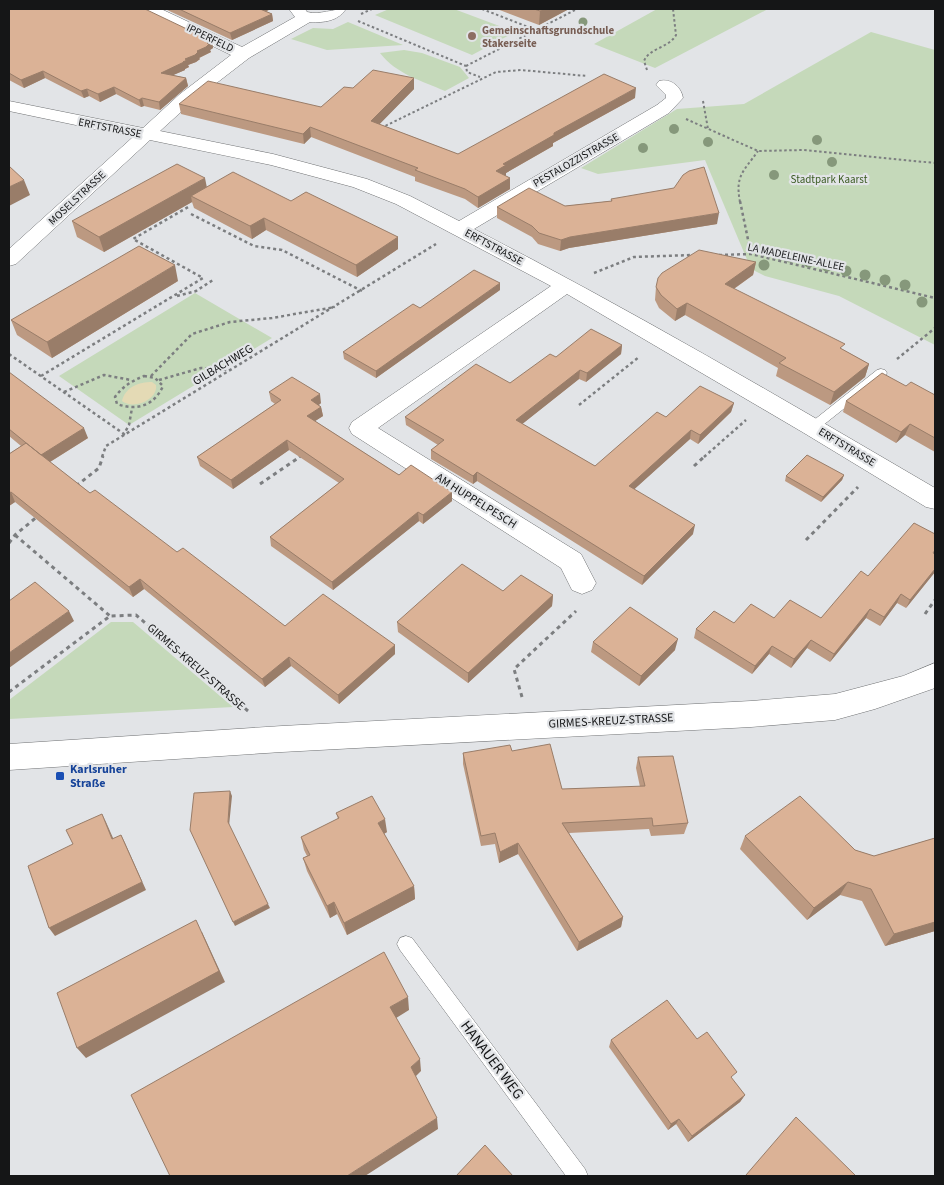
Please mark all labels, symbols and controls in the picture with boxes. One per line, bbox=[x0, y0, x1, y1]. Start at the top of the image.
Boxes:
street label: IPPERFELD bbox=[184, 20, 236, 56]
place label: Gemeinschaftsgrundschule Stakerseite bbox=[482, 23, 614, 51]
marker: Gemeinschaftsgrundschule Stakerseite bbox=[466, 30, 478, 42]
street label: ERFTSTRASSE bbox=[77, 115, 143, 142]
street label: PESTALOZZISTRASSE bbox=[530, 129, 622, 191]
street label: MOSELSTRASSE bbox=[45, 167, 109, 228]
park label: Stadtpark Kaarst bbox=[791, 172, 868, 187]
street label: ERFTSTRASSE bbox=[462, 225, 526, 269]
street label: LA MADELEINE-ALLEE bbox=[746, 239, 846, 275]
street label: GILBACHWEG bbox=[190, 340, 256, 390]
street label: ERFTSTRASSE bbox=[816, 424, 879, 470]
street label: AM HUPPELPESCH bbox=[432, 469, 520, 533]
street label: GIRMES-KREUZ-STRASSE bbox=[143, 620, 249, 714]
street label: GIRMES-KREUZ-STRASSE bbox=[548, 709, 674, 733]
place label: Karlsruher Straße bbox=[70, 761, 127, 792]
marker: Karlsruher Straße bbox=[54, 770, 66, 782]
street label: HANAUER WEG bbox=[455, 1016, 529, 1104]

